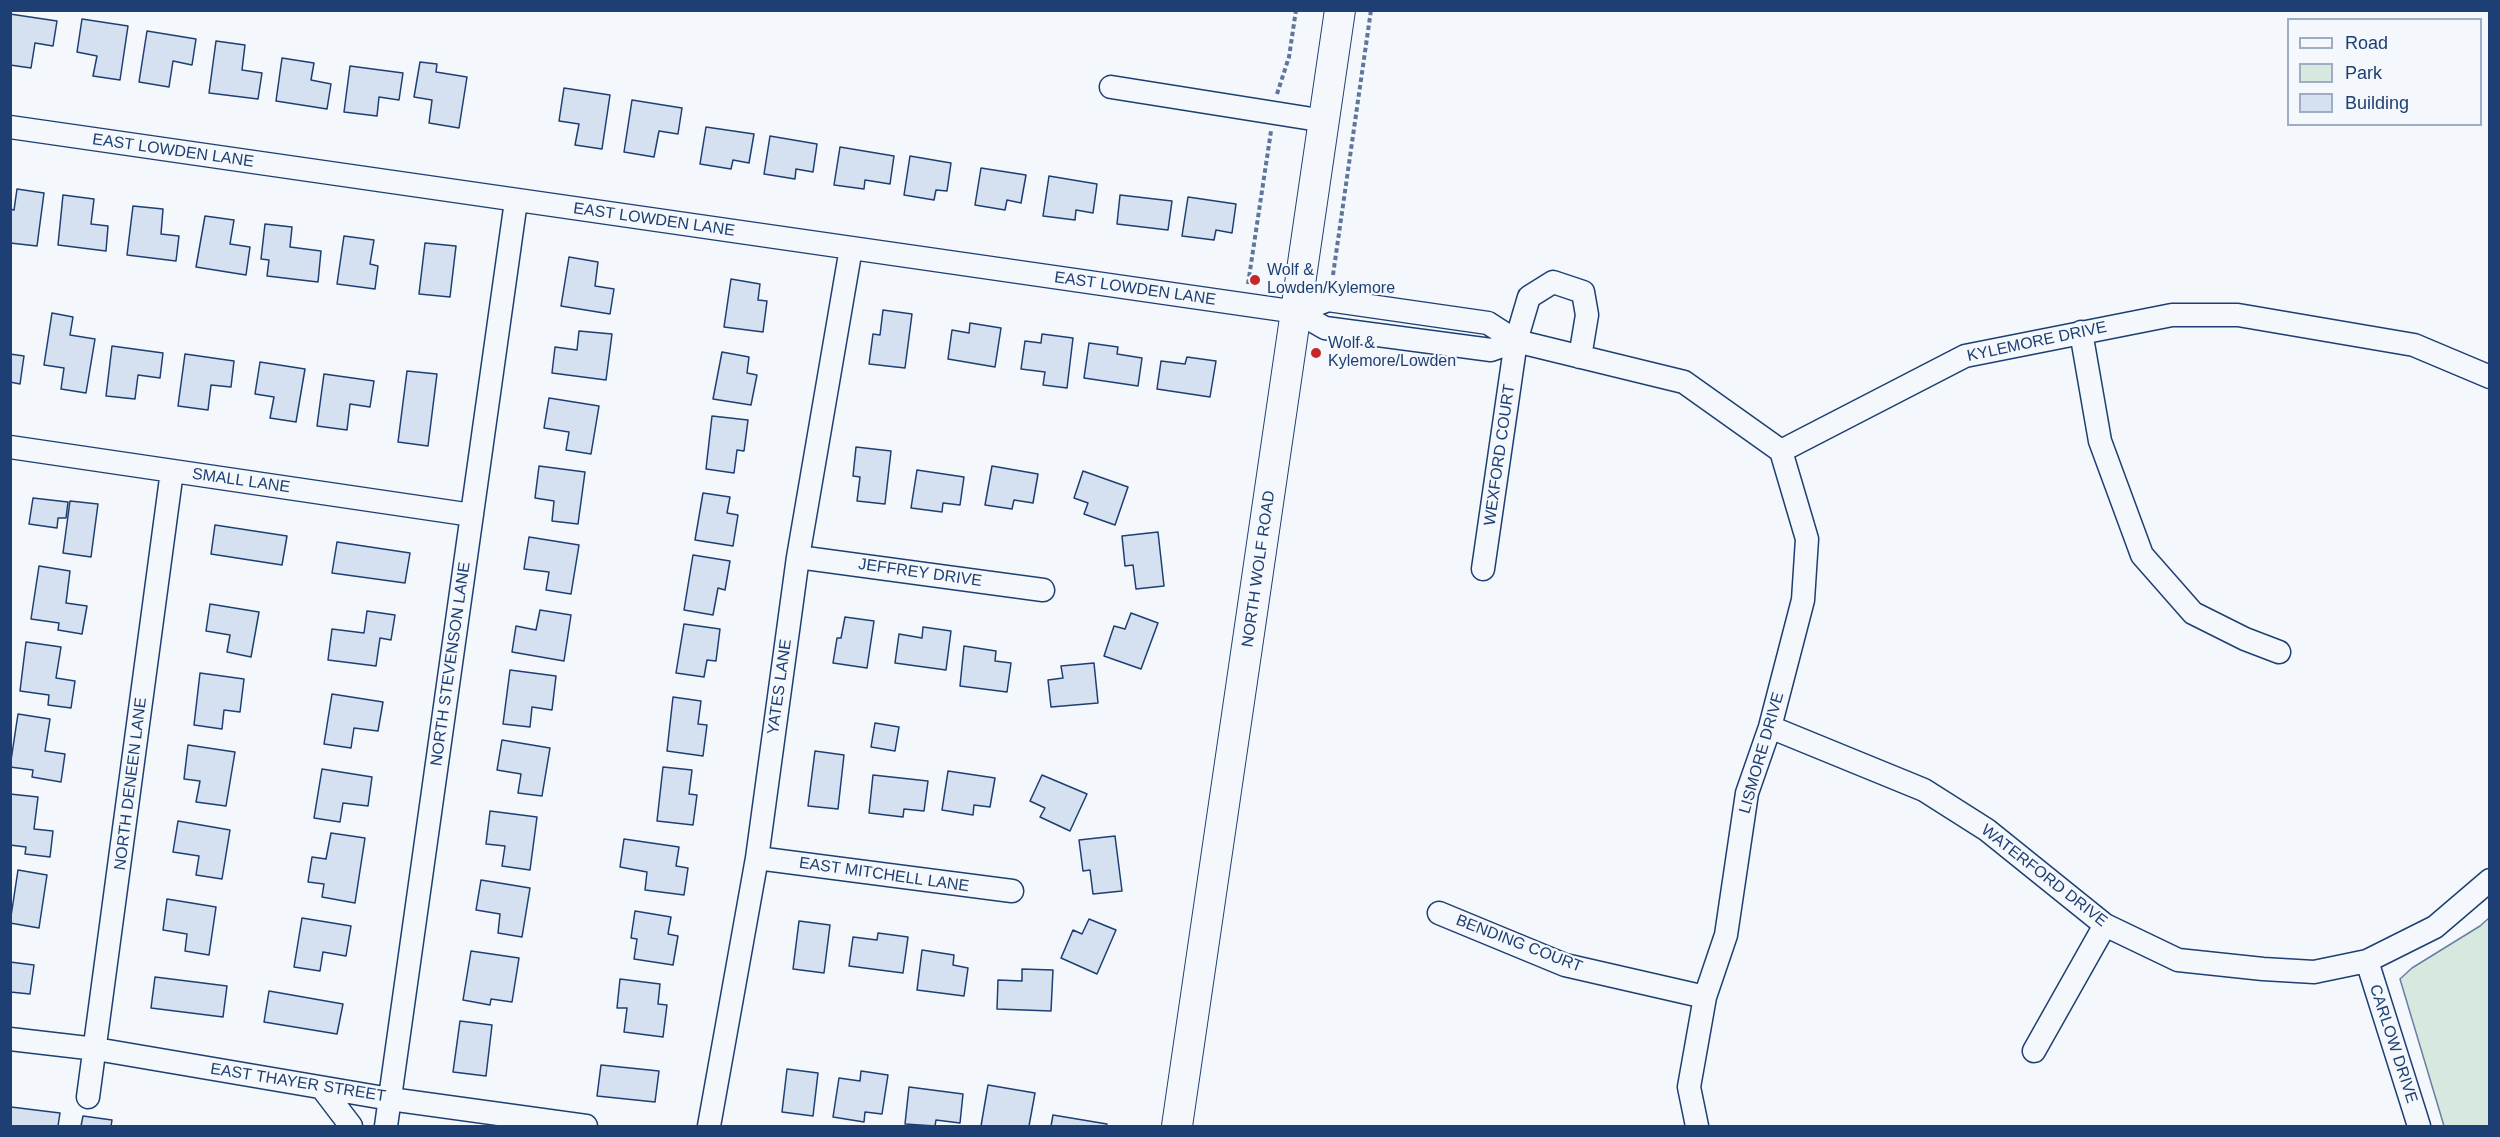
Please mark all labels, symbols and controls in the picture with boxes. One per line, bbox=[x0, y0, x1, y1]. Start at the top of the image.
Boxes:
legend bbox=[2287, 18, 2482, 126]
text: Road bbox=[2345, 33, 2388, 53]
text: Park bbox=[2345, 63, 2382, 83]
text: Building bbox=[2345, 93, 2409, 113]
street label: EAST LOWDEN LANE bbox=[91, 130, 255, 172]
street label: EAST LOWDEN LANE bbox=[572, 199, 736, 241]
place label: Wolf & Lowden/Kylemore bbox=[1267, 261, 1395, 299]
street label: EAST LOWDEN LANE bbox=[1053, 268, 1217, 310]
marker: Wolf & Lowden/Kylemore bbox=[1248, 273, 1262, 287]
street label: KYLEMORE DRIVE bbox=[1965, 318, 2109, 366]
place label: Wolf & Kylemore/Lowden bbox=[1328, 334, 1456, 372]
marker: Wolf & Kylemore/Lowden bbox=[1309, 346, 1323, 360]
street label: WEXFORD COURT bbox=[1481, 383, 1519, 527]
street label: SMALL LANE bbox=[191, 465, 291, 497]
street label: NORTH WOLF ROAD bbox=[1239, 489, 1279, 649]
street label: JEFFREY DRIVE bbox=[857, 555, 983, 591]
street label: NORTH STEVENSON LANE bbox=[427, 561, 475, 767]
street label: YATES LANE bbox=[764, 638, 796, 736]
street label: LISMORE DRIVE bbox=[1735, 690, 1789, 816]
street label: NORTH DENEEN LANE bbox=[111, 696, 151, 872]
street label: WATERFORD DRIVE bbox=[1977, 821, 2111, 931]
street label: EAST MITCHELL LANE bbox=[798, 854, 970, 896]
street label: BENDING COURT bbox=[1453, 911, 1585, 977]
street label: CARLOW DRIVE bbox=[2365, 982, 2421, 1106]
street label: EAST THAYER STREET bbox=[209, 1060, 387, 1106]

